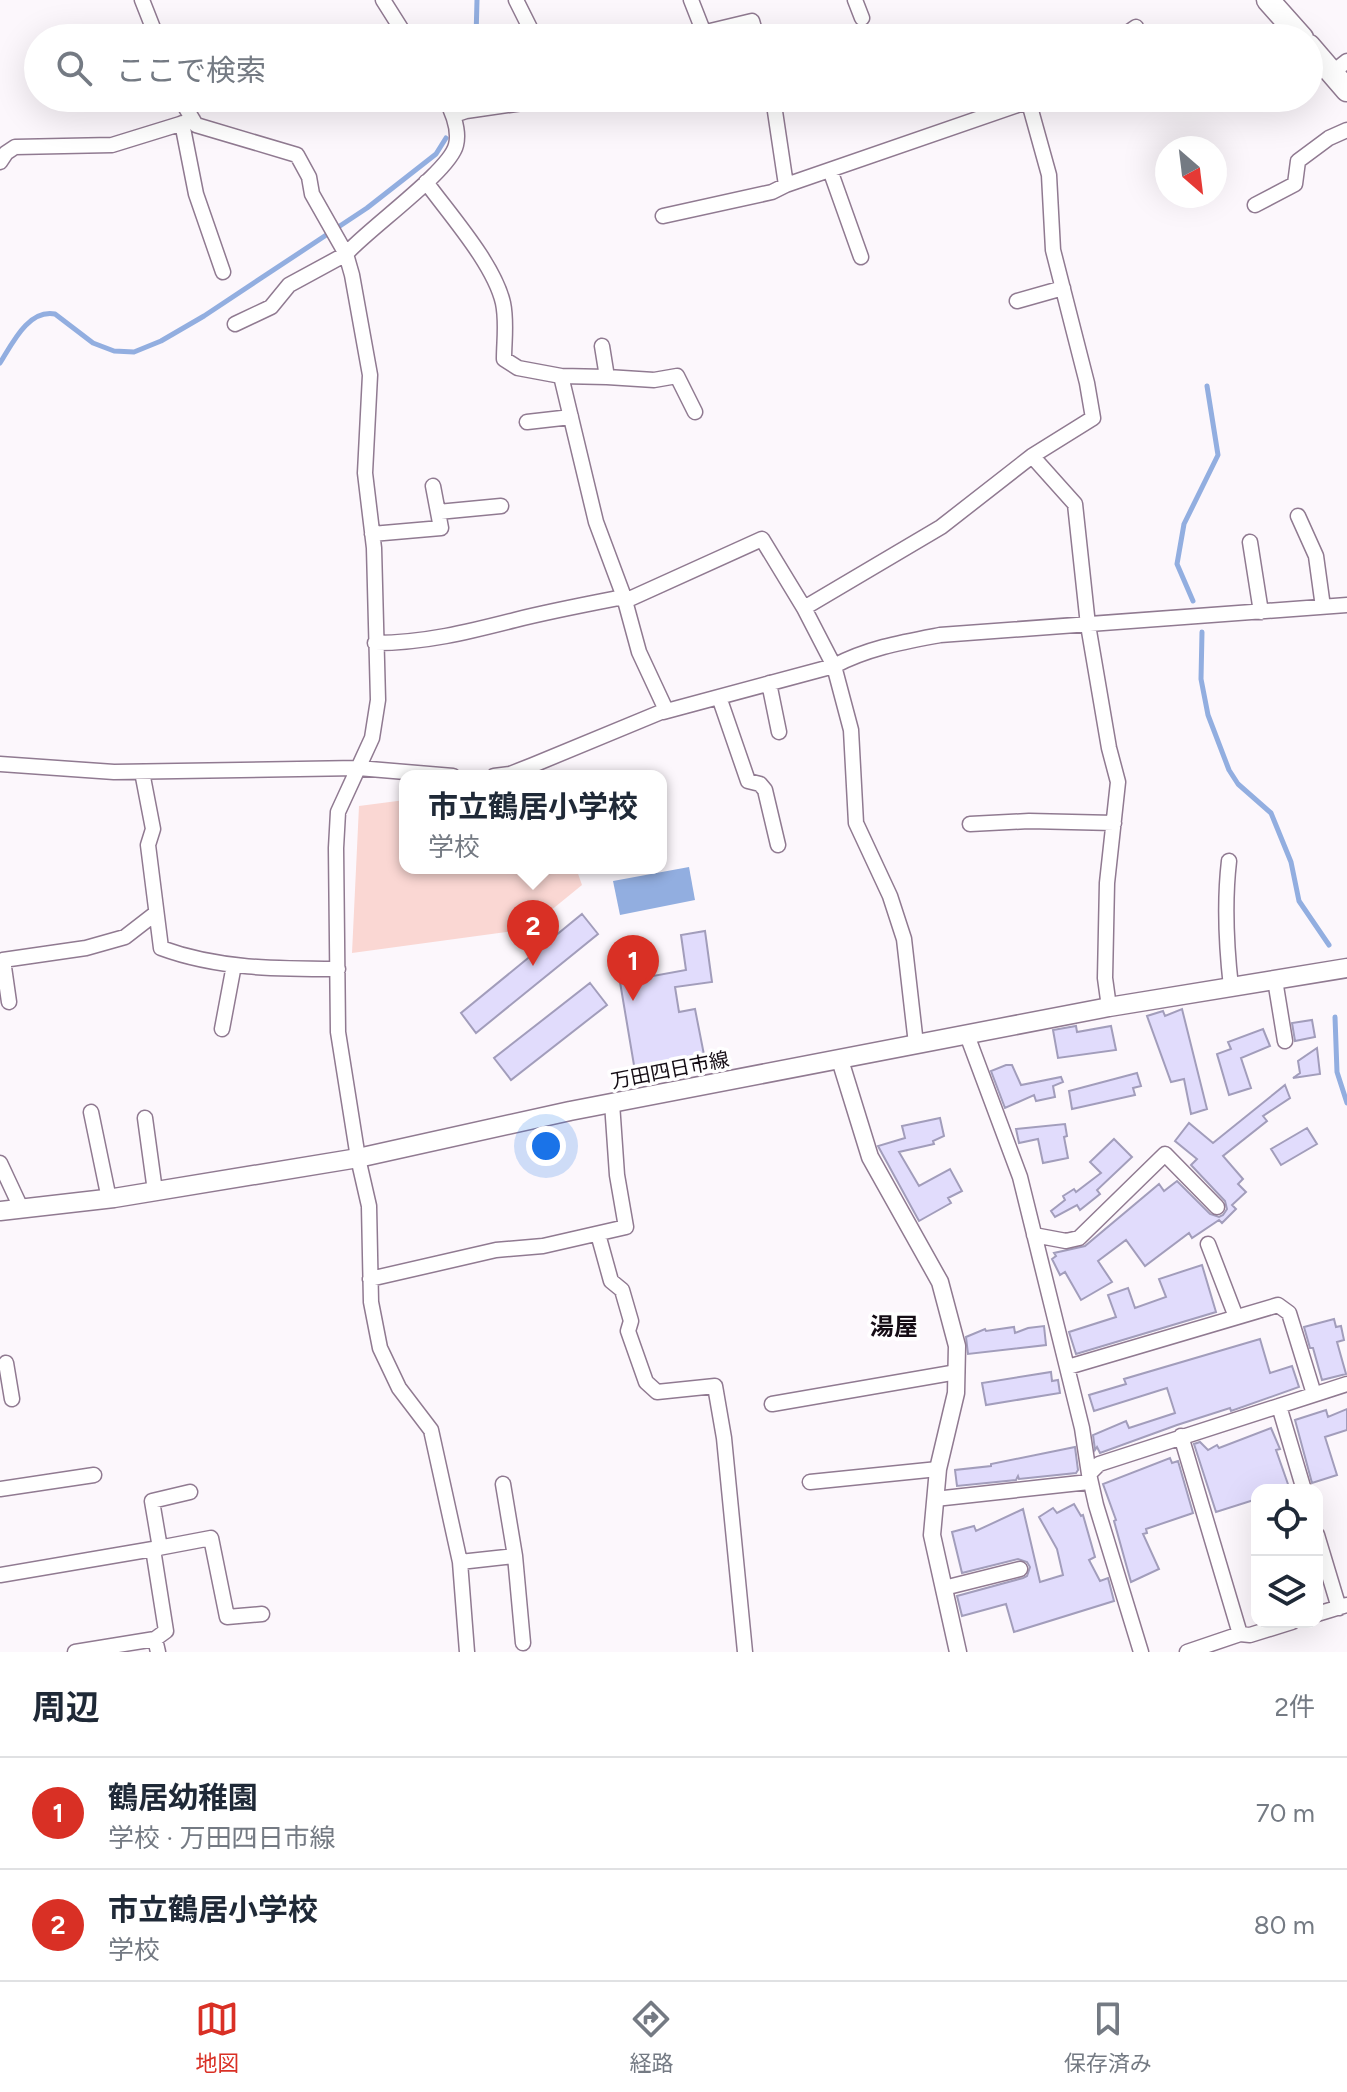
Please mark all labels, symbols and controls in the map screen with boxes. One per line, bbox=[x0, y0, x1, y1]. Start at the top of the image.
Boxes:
search box bbox=[24, 24, 1323, 112]
icon: search bbox=[52, 46, 96, 90]
text: ここで検索 bbox=[116, 52, 266, 89]
north arrow bbox=[1155, 136, 1227, 208]
popup bbox=[399, 770, 667, 874]
text: 市立鶴居小学校 bbox=[428, 788, 638, 825]
text: 学校 bbox=[428, 831, 480, 863]
pin: 2 bbox=[507, 900, 559, 966]
pin: 1 bbox=[607, 935, 659, 1001]
street label: 万田四日市線 bbox=[609, 1047, 731, 1093]
your location bbox=[526, 1126, 566, 1166]
district label: 湯屋 bbox=[870, 1312, 918, 1341]
map controls bbox=[1251, 1484, 1323, 1628]
button: locate bbox=[1251, 1484, 1323, 1556]
button: layers bbox=[1251, 1556, 1323, 1628]
text: 周辺 bbox=[32, 1687, 100, 1728]
text: 2件 bbox=[1274, 1691, 1315, 1723]
text: 鶴居幼稚園 bbox=[108, 1779, 258, 1816]
text: 1 bbox=[53, 1797, 63, 1829]
text: 70 m bbox=[1256, 1797, 1315, 1829]
text: 学校 · 万田四日市線 bbox=[108, 1822, 335, 1854]
text: 市立鶴居小学校 bbox=[108, 1891, 318, 1928]
text: 2 bbox=[50, 1909, 66, 1941]
text: 80 m bbox=[1254, 1909, 1315, 1941]
text: 学校 bbox=[108, 1934, 160, 1966]
tab: 地図 bbox=[195, 1997, 239, 2077]
tab: 経路 bbox=[629, 1997, 674, 2077]
tab: 保存済み bbox=[1064, 1997, 1152, 2077]

